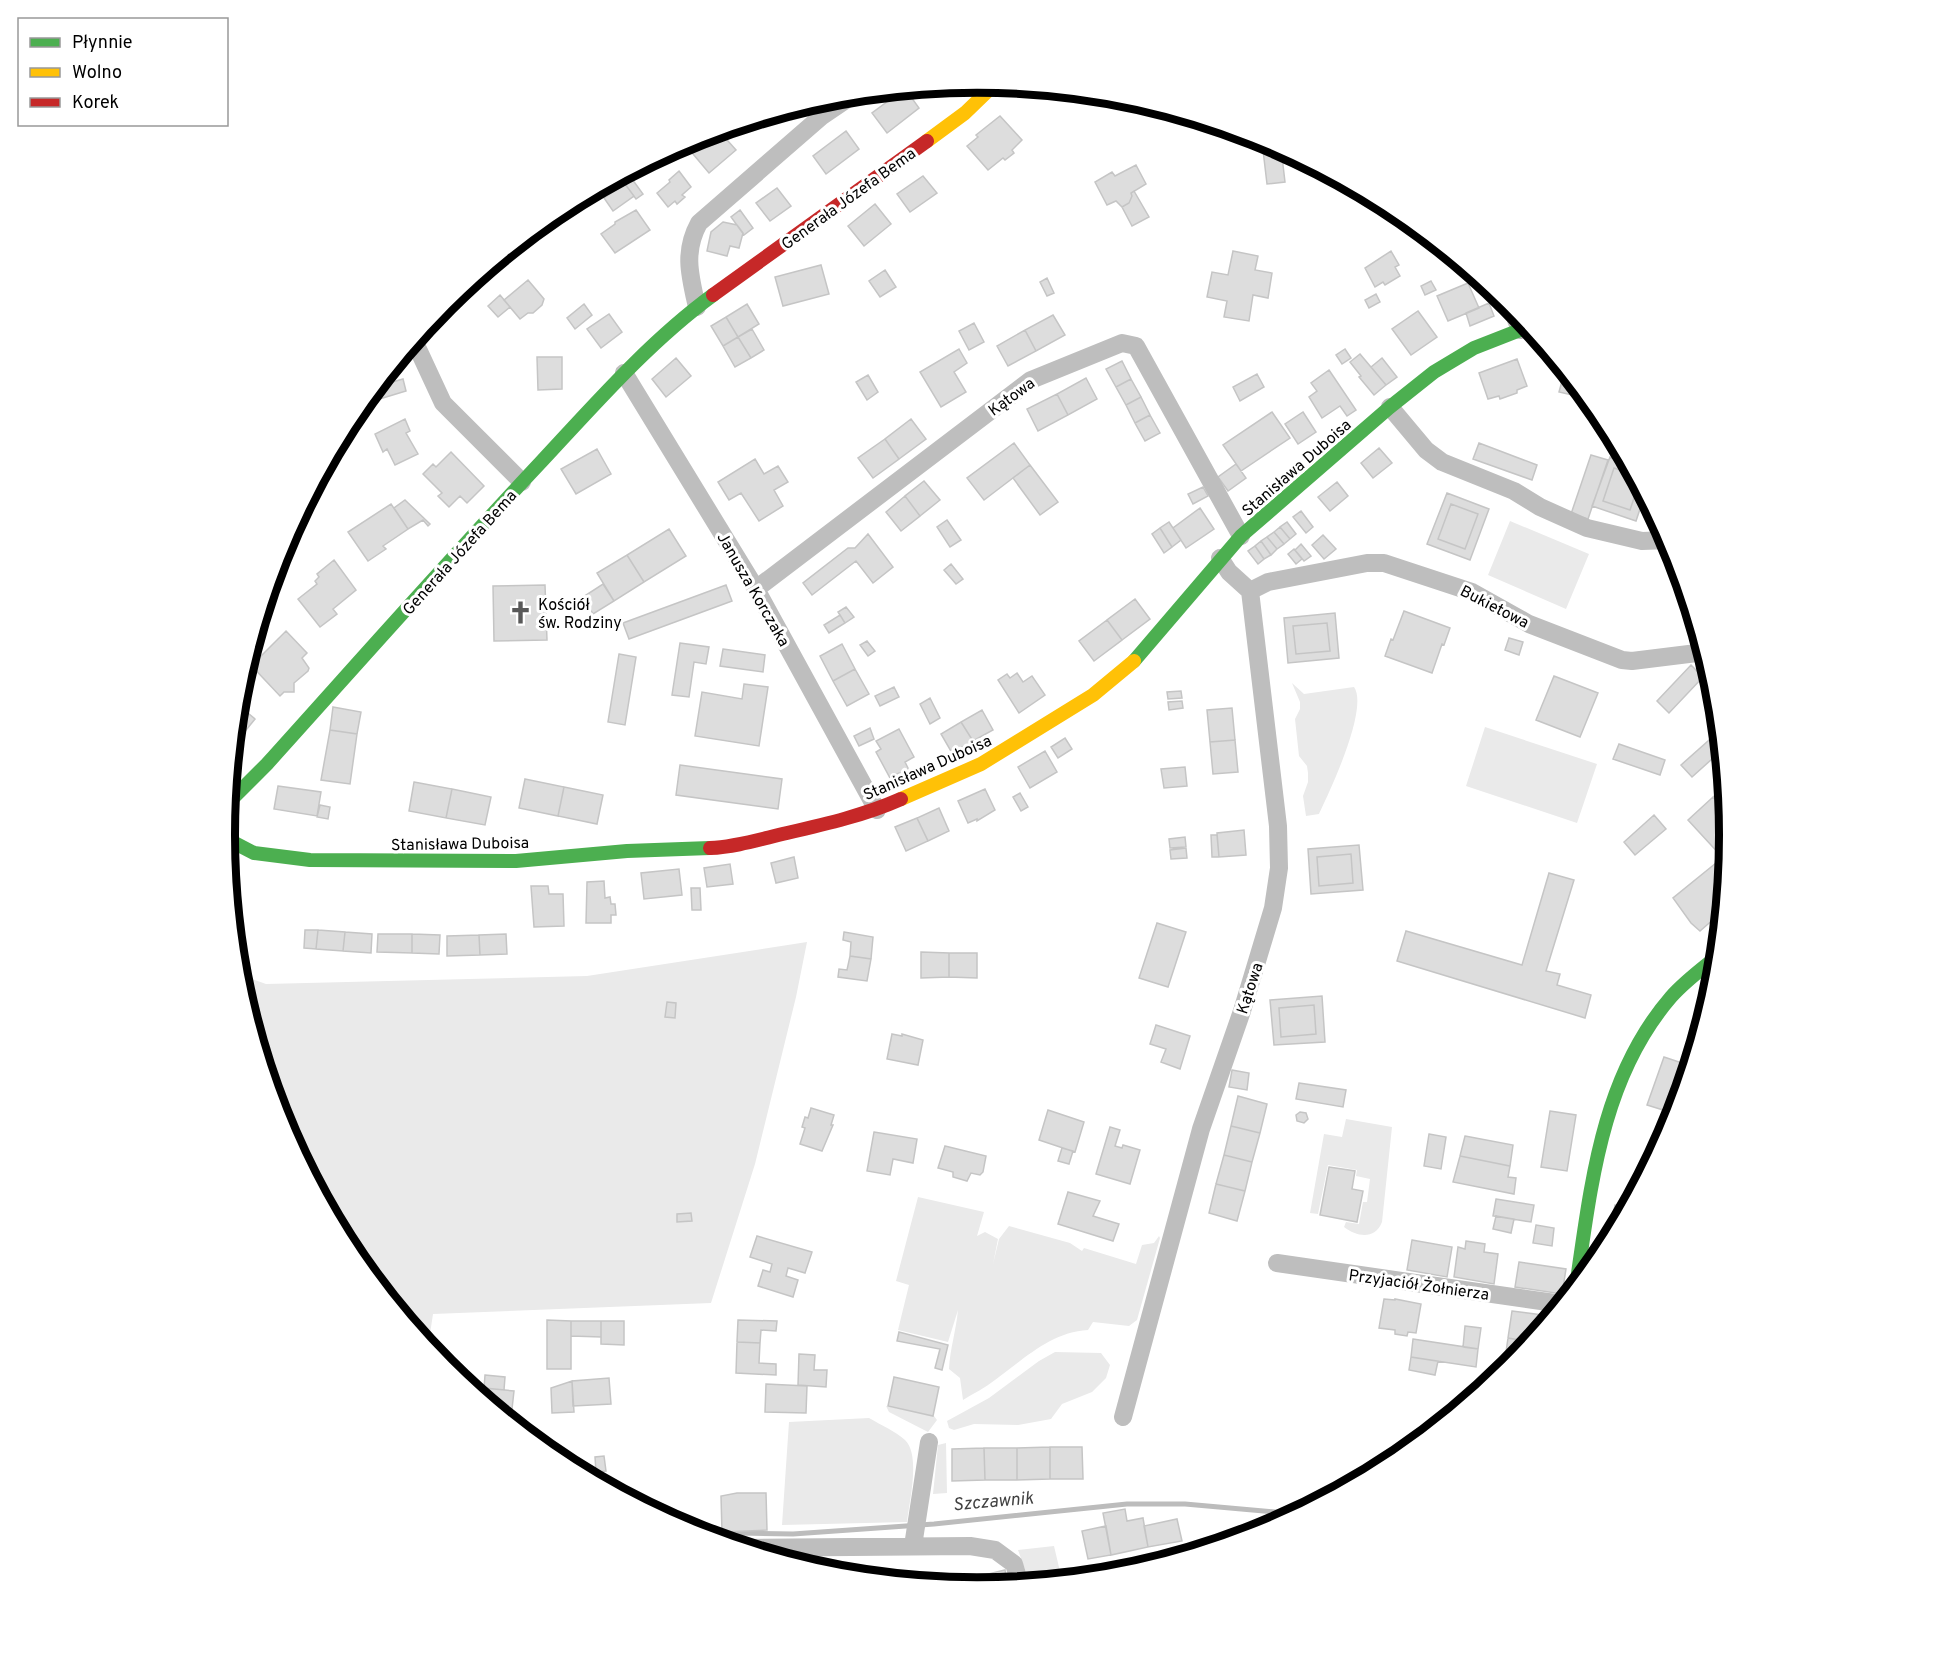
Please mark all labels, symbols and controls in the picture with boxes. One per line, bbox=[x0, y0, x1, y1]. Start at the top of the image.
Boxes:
legend bbox=[18, 18, 228, 126]
text: Płynnie bbox=[72, 32, 133, 55]
text: Wolno bbox=[72, 62, 122, 85]
text: Korek bbox=[72, 92, 119, 115]
street label: Generała Józefa Bema bbox=[778, 144, 920, 255]
street label: Kątowa bbox=[985, 374, 1039, 421]
street label: Stanisława Duboisa bbox=[1239, 416, 1356, 521]
street label: Generała Józefa Bema bbox=[399, 487, 522, 620]
street label: Janusza Korczaka bbox=[711, 529, 793, 651]
street label: Bukietowa bbox=[1456, 582, 1532, 634]
place label: Kościół św. Rodziny bbox=[538, 596, 622, 634]
church icon: Kościół św. Rodziny bbox=[507, 600, 533, 626]
street label: Stanisława Duboisa bbox=[861, 732, 995, 806]
street label: Stanisława Duboisa bbox=[391, 834, 529, 856]
street label: Kątowa bbox=[1233, 960, 1269, 1017]
street label: Przyjaciół Żołnierza bbox=[1347, 1265, 1490, 1306]
water label: Szczawnik bbox=[952, 1487, 1035, 1517]

